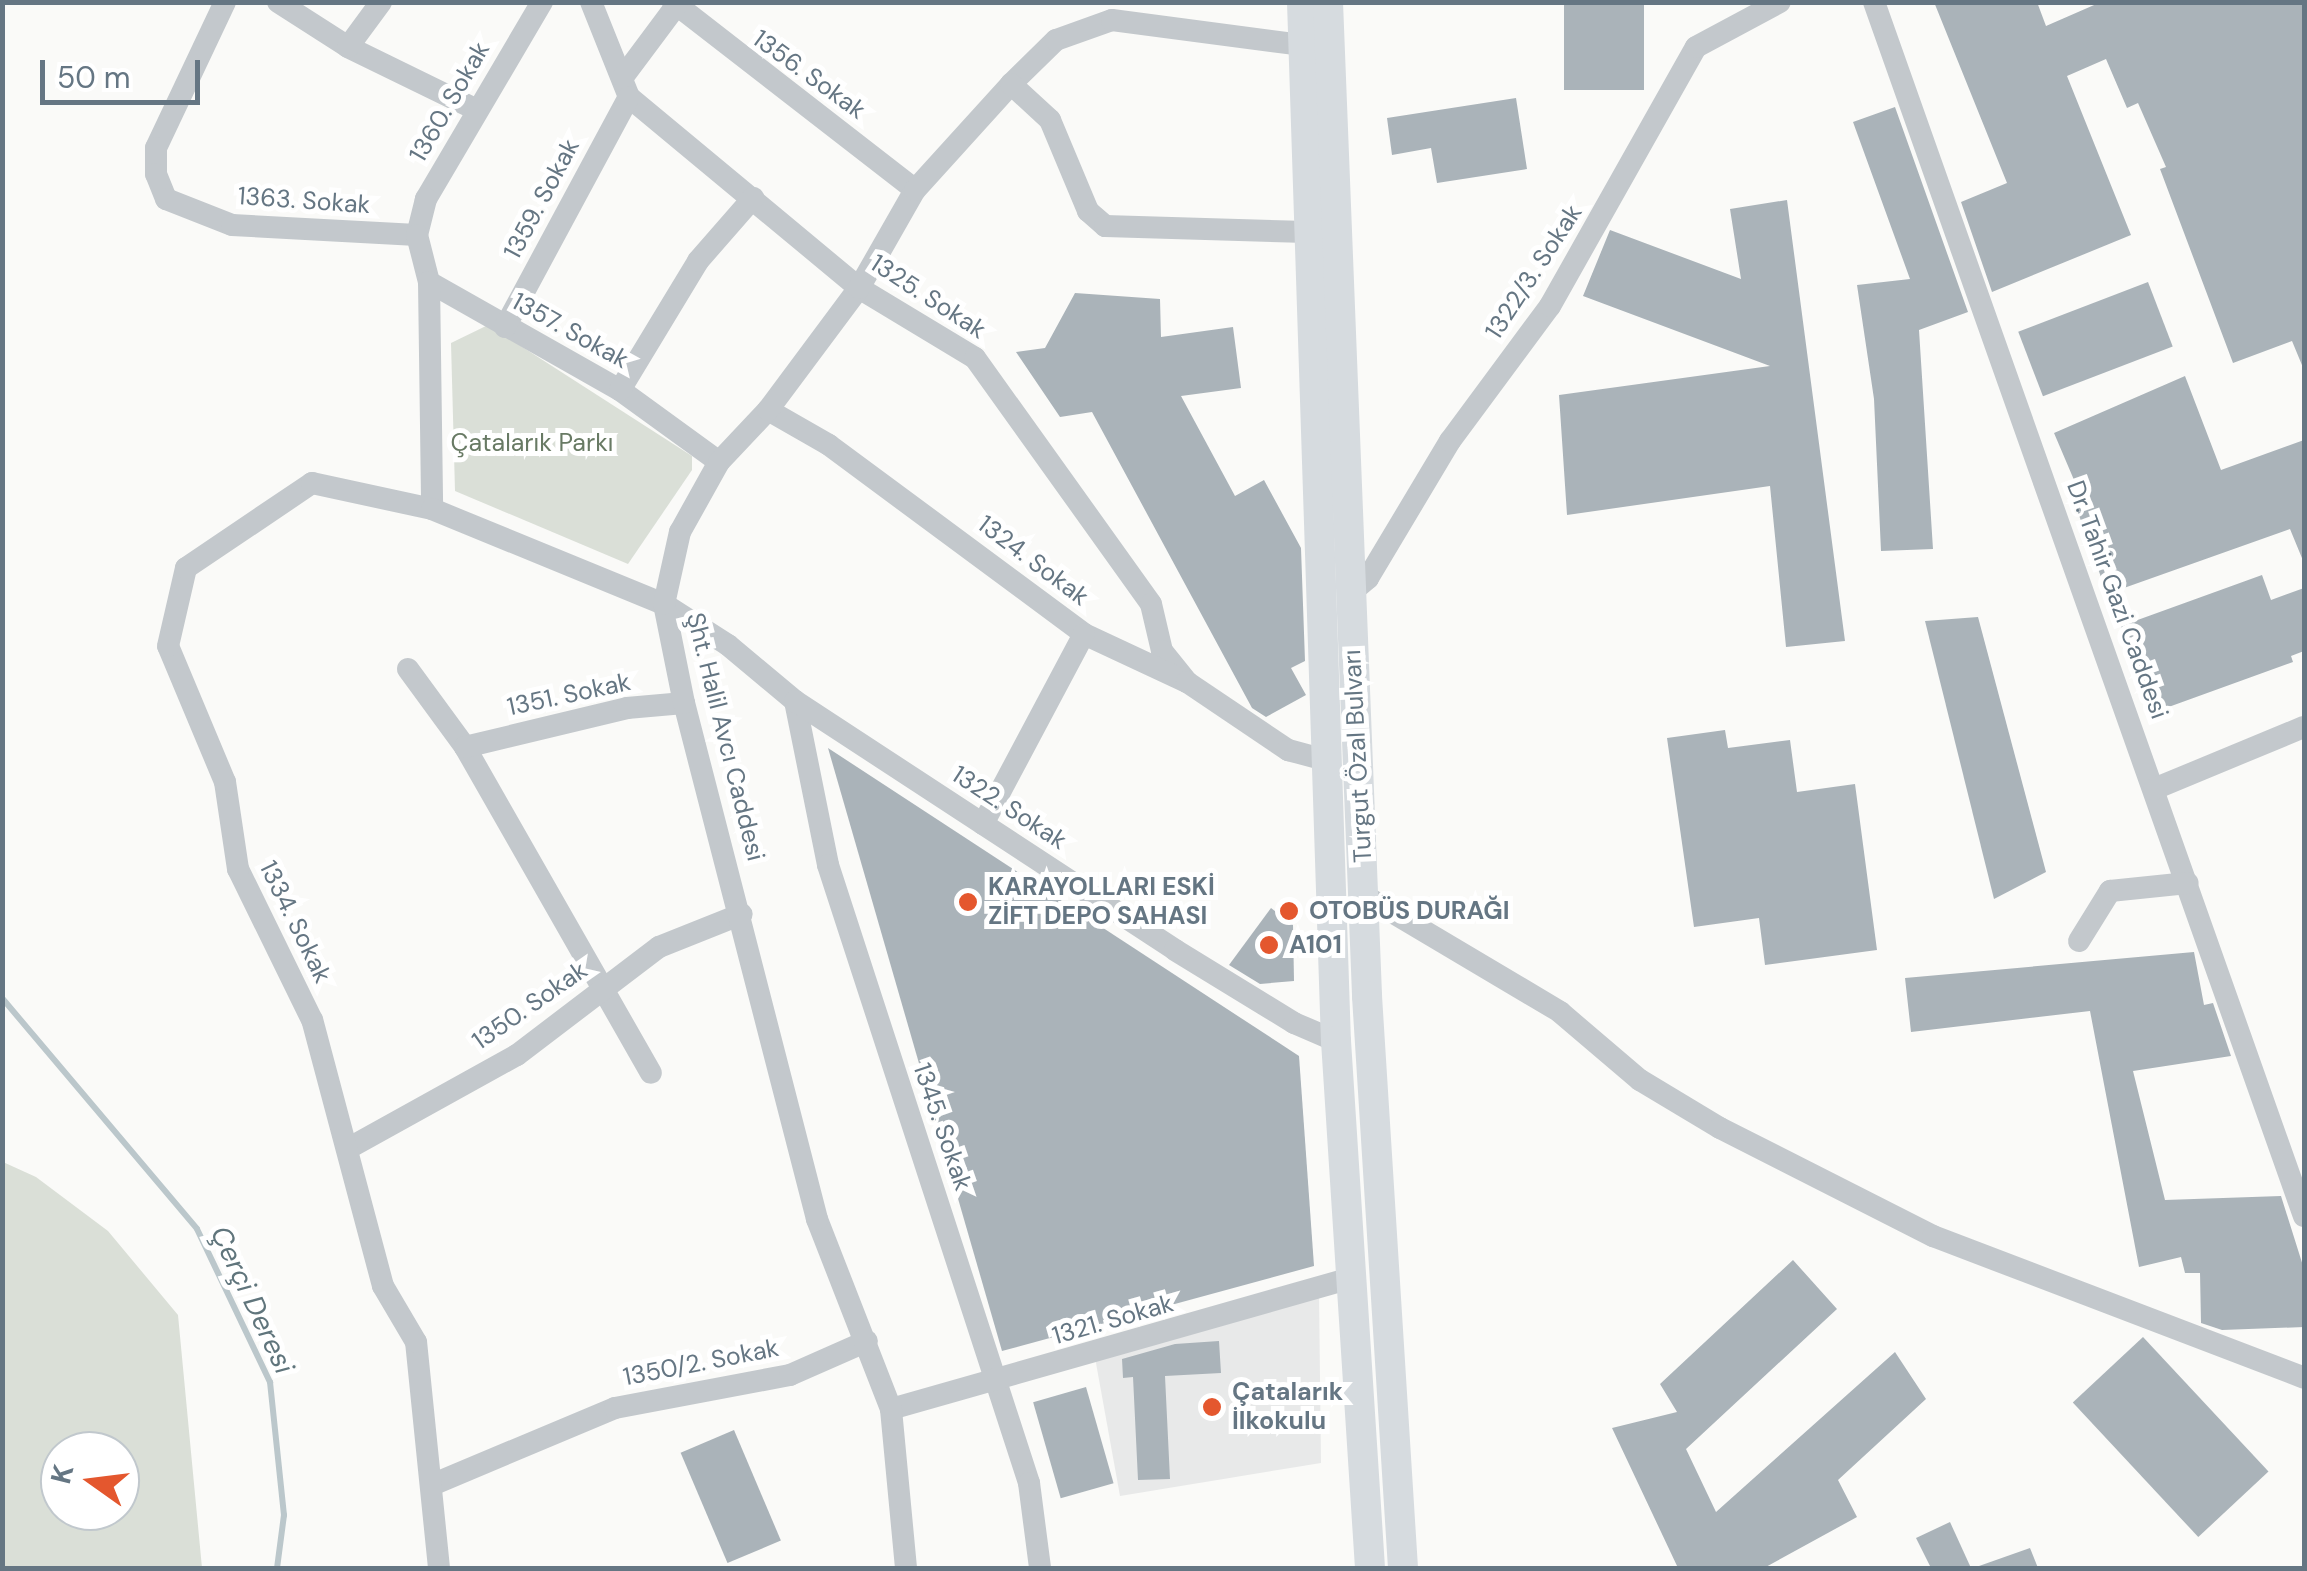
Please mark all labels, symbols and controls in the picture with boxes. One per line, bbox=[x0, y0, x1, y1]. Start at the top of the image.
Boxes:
street label: 1356. Sokak bbox=[747, 24, 871, 126]
street label: 1360. Sokak bbox=[404, 36, 496, 168]
scale bar bbox=[45, 40, 205, 102]
text: 50 m bbox=[57, 58, 131, 97]
street label: 1359. Sokak bbox=[498, 134, 586, 264]
street label: 1363. Sokak bbox=[237, 181, 371, 221]
street label: 1322/3. Sokak bbox=[1479, 199, 1589, 345]
street label: 1325. Sokak bbox=[865, 249, 991, 345]
street label: 1357. Sokak bbox=[506, 287, 634, 375]
park label: Çatalarık Parkı bbox=[451, 428, 613, 458]
street label: Dr. Tahir Gazi Caddesi bbox=[2060, 477, 2174, 723]
street label: 1324. Sokak bbox=[972, 509, 1094, 613]
street label: Şht. Halil Avcı Caddesi bbox=[680, 610, 770, 864]
street label: Turgut Özal Bulvarı bbox=[1337, 649, 1379, 863]
street label: 1351. Sokak bbox=[505, 667, 633, 723]
street label: 1322. Sokak bbox=[946, 760, 1072, 856]
street label: 1334. Sokak bbox=[253, 856, 337, 988]
place label: KARAYOLLARI ESKİ ZİFT DEPO SAHASI bbox=[988, 873, 1215, 932]
marker: KARAYOLLARI ESKİ ZİFT DEPO SAHASI bbox=[957, 891, 979, 913]
place label: OTOBÜS DURAĞI bbox=[1309, 896, 1510, 926]
marker: OTOBÜS DURAĞI bbox=[1278, 900, 1300, 922]
place label: A101 bbox=[1289, 930, 1342, 960]
marker: A101 bbox=[1258, 934, 1280, 956]
street label: 1350. Sokak bbox=[467, 955, 593, 1057]
street label: 1345. Sokak bbox=[906, 1059, 978, 1195]
water label: Çerçi Deresi bbox=[203, 1221, 301, 1379]
street label: 1321. Sokak bbox=[1049, 1288, 1177, 1352]
street label: 1350/2. Sokak bbox=[621, 1333, 781, 1393]
place label: Çatalarık İlkokulu bbox=[1232, 1378, 1343, 1437]
marker: Çatalarık İlkokulu bbox=[1201, 1396, 1223, 1418]
north arrow bbox=[40, 1431, 140, 1531]
text: K bbox=[42, 1461, 83, 1487]

